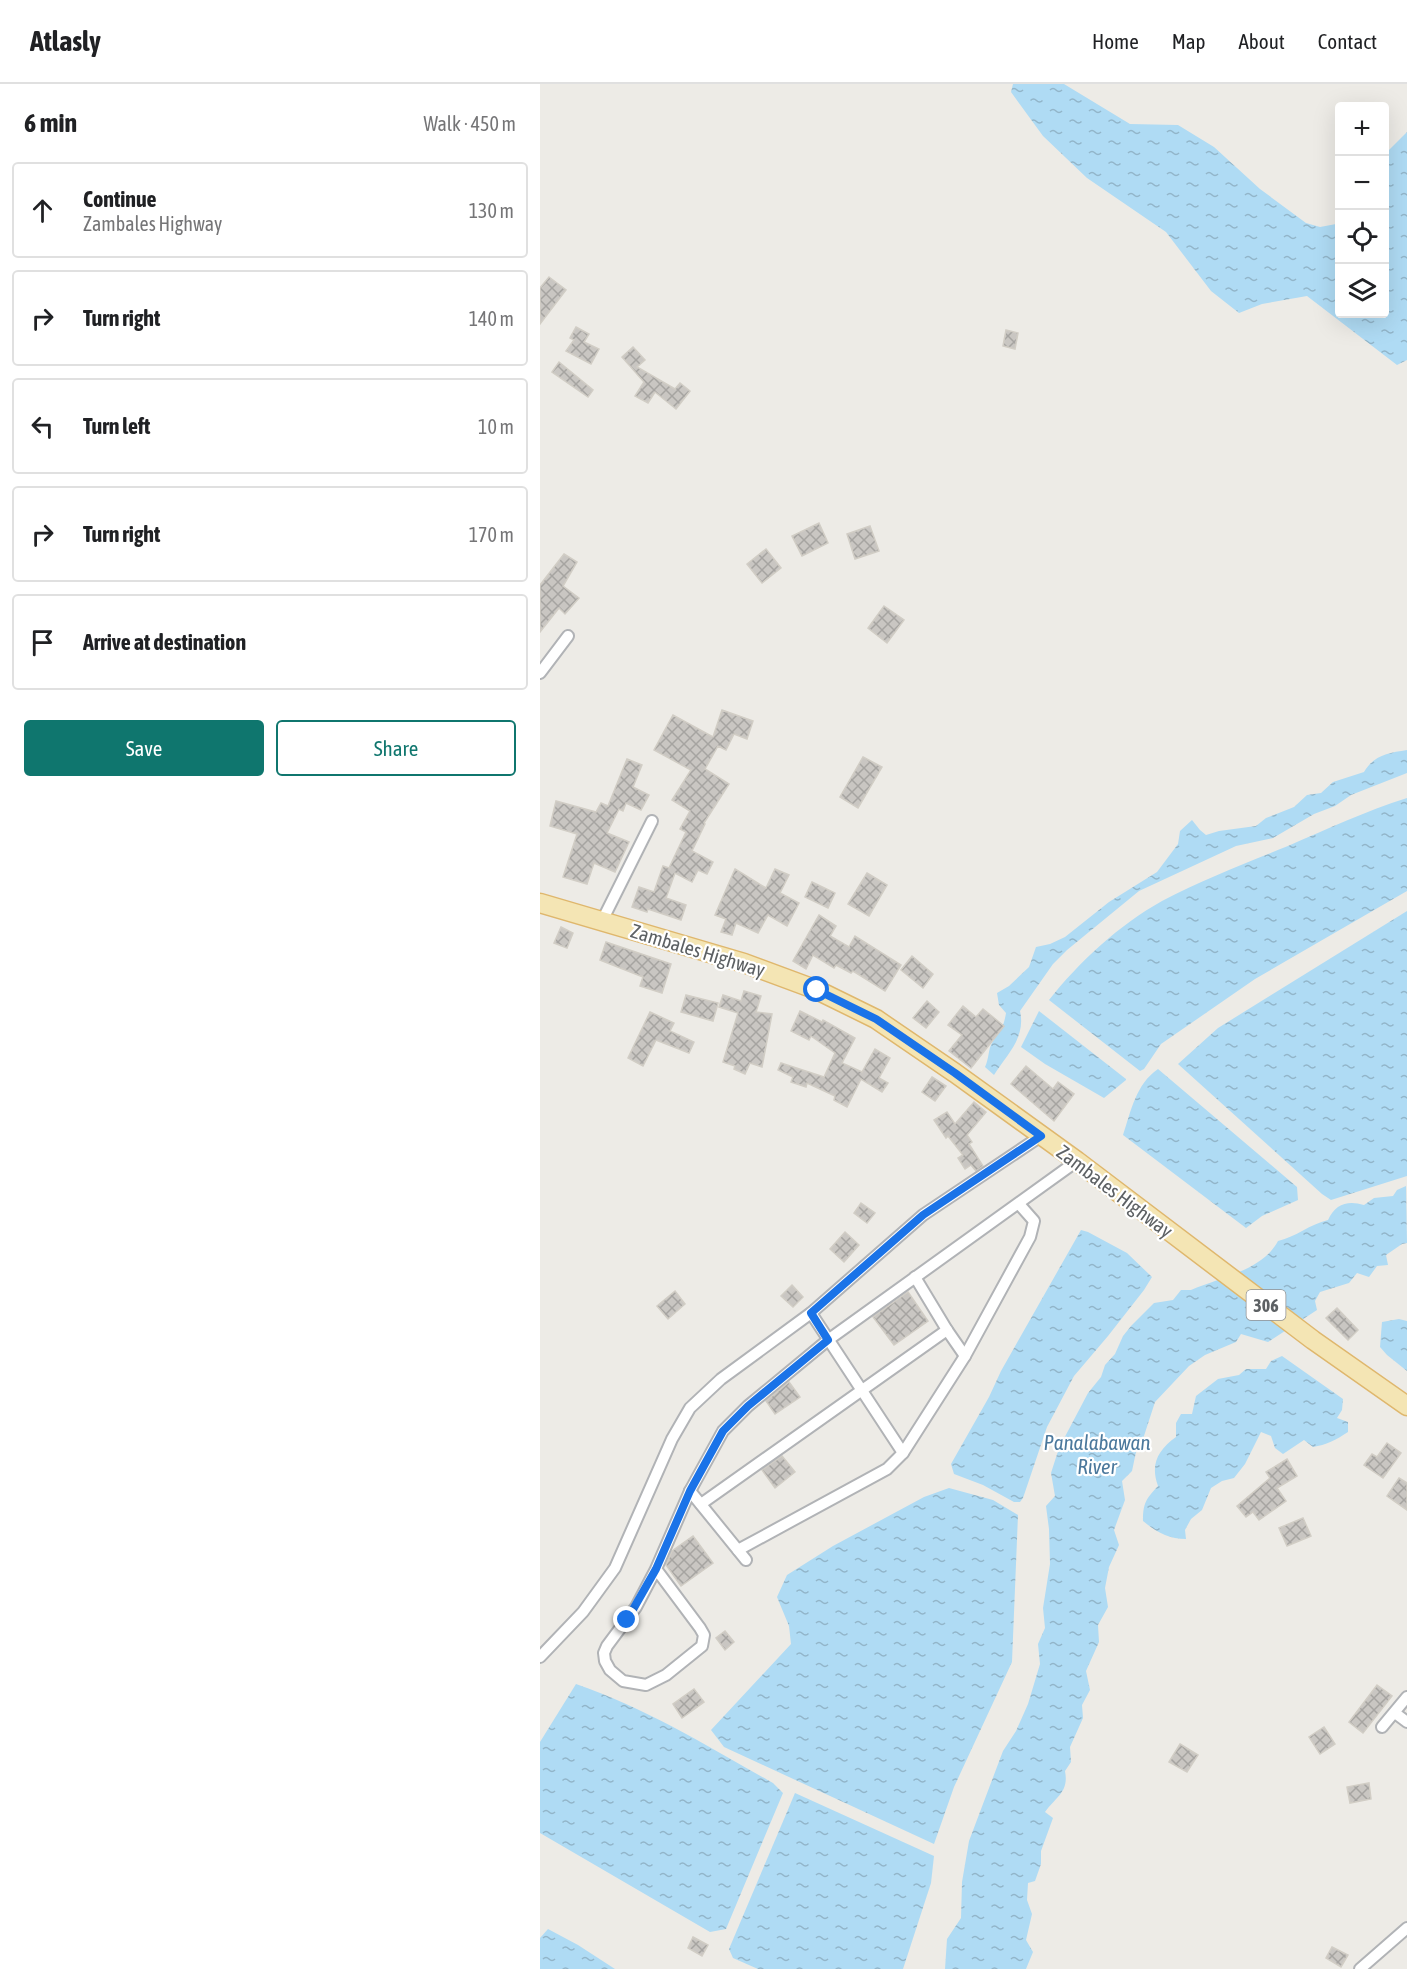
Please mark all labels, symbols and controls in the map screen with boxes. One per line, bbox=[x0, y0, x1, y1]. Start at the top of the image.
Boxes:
text: Atlasly bbox=[30, 25, 101, 57]
text: Home bbox=[1092, 29, 1139, 53]
text: Map bbox=[1172, 29, 1206, 53]
text: About bbox=[1239, 29, 1285, 53]
text: Contact bbox=[1318, 29, 1377, 53]
map controls bbox=[1335, 102, 1389, 318]
button: + bbox=[1335, 102, 1389, 156]
text: 6 min bbox=[24, 108, 77, 138]
text: Walk · 450 m bbox=[424, 112, 516, 135]
button: − bbox=[1335, 156, 1389, 210]
text: Continue bbox=[83, 186, 157, 212]
icon: ahead bbox=[26, 194, 59, 227]
text: 130 m bbox=[469, 199, 514, 222]
button: locate bbox=[1335, 210, 1389, 264]
text: Zambales Highway bbox=[83, 212, 222, 235]
button: layers bbox=[1335, 264, 1389, 318]
icon: right bbox=[26, 302, 59, 335]
text: Turn right bbox=[83, 305, 160, 331]
text: 140 m bbox=[469, 307, 514, 330]
icon: left bbox=[26, 410, 59, 443]
text: Turn left bbox=[83, 413, 150, 439]
text: 10 m bbox=[478, 415, 514, 438]
icon: right bbox=[26, 518, 59, 551]
text: Turn right bbox=[83, 521, 160, 547]
text: 170 m bbox=[469, 523, 514, 546]
icon: arrive bbox=[26, 626, 59, 659]
text: Arrive at destination bbox=[83, 629, 246, 655]
button: Save bbox=[24, 720, 264, 776]
button: Share bbox=[276, 720, 516, 776]
street label: Zambales Highway bbox=[628, 919, 768, 981]
route start bbox=[803, 976, 829, 1002]
street label: Zambales Highway bbox=[1052, 1140, 1178, 1242]
road number: 306 bbox=[1246, 1290, 1286, 1320]
water label: Panalabawan River bbox=[1044, 1430, 1150, 1478]
route end bbox=[613, 1606, 639, 1632]

